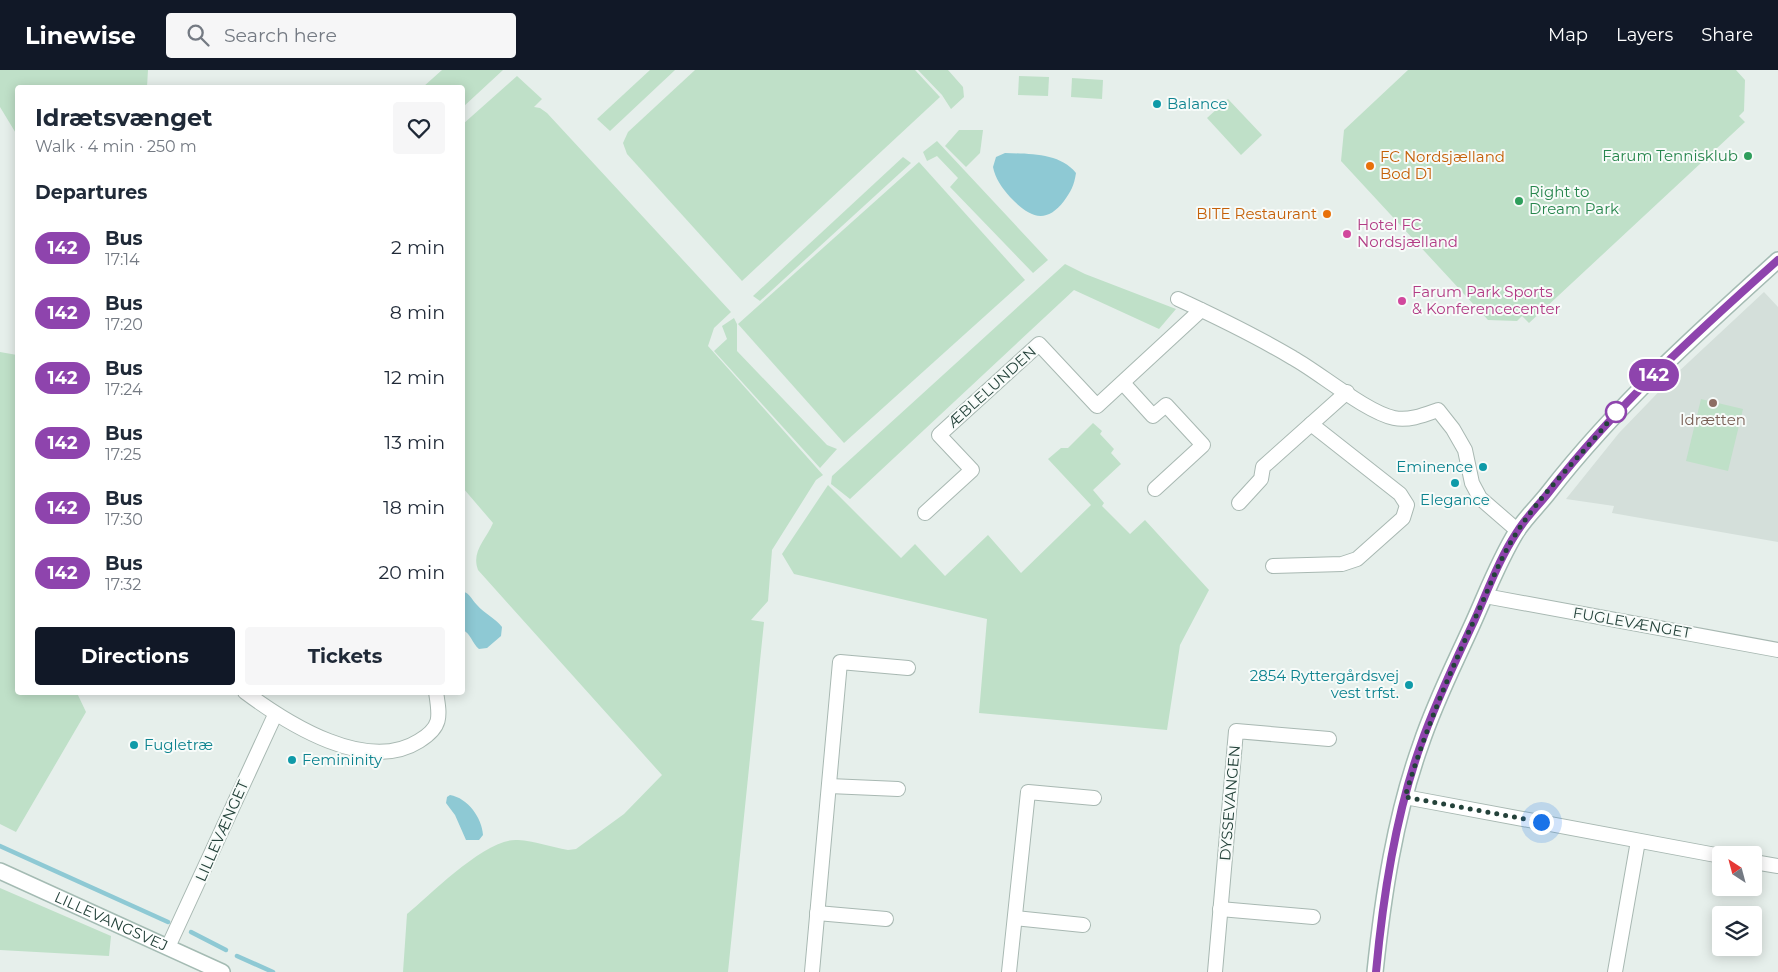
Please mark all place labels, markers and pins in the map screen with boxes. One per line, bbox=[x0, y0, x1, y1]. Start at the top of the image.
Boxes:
place label: Balance bbox=[1167, 94, 1228, 113]
marker: Balance bbox=[1151, 98, 1163, 110]
place label: Farum Tennisklub bbox=[1602, 146, 1738, 165]
place label: FC Nordsjælland Bod D1 bbox=[1380, 147, 1505, 183]
marker: Farum Tennisklub bbox=[1742, 150, 1754, 162]
marker: FC Nordsjælland Bod D1 bbox=[1364, 160, 1376, 172]
place label: Right to Dream Park bbox=[1529, 182, 1619, 218]
marker: Right to Dream Park bbox=[1513, 195, 1525, 207]
place label: BITE Restaurant bbox=[1196, 204, 1317, 223]
marker: BITE Restaurant bbox=[1321, 208, 1333, 220]
place label: Hotel FC Nordsjælland bbox=[1357, 215, 1458, 251]
marker: Hotel FC Nordsjælland bbox=[1341, 228, 1353, 240]
place label: Farum Park Sports & Konferencecenter bbox=[1412, 282, 1561, 318]
marker: Farum Park Sports & Konferencecenter bbox=[1396, 295, 1408, 307]
marker: Idrætten bbox=[1707, 397, 1719, 409]
unlabelled marker bbox=[1605, 401, 1627, 423]
place label: Idrætten bbox=[1680, 410, 1746, 429]
place label: Eminence bbox=[1396, 457, 1473, 476]
marker: Eminence bbox=[1477, 461, 1489, 473]
marker: Elegance bbox=[1449, 477, 1461, 489]
place label: Elegance bbox=[1420, 490, 1490, 509]
place label: 2854 Ryttergårdsvej vest trfst. bbox=[1250, 666, 1399, 702]
marker: 2854 Ryttergårdsvej vest trfst. bbox=[1403, 679, 1415, 691]
place label: Fugletræ bbox=[144, 735, 213, 754]
marker: Fugletræ bbox=[128, 739, 140, 751]
place label: Femininity bbox=[302, 750, 383, 769]
marker: Femininity bbox=[286, 754, 298, 766]

